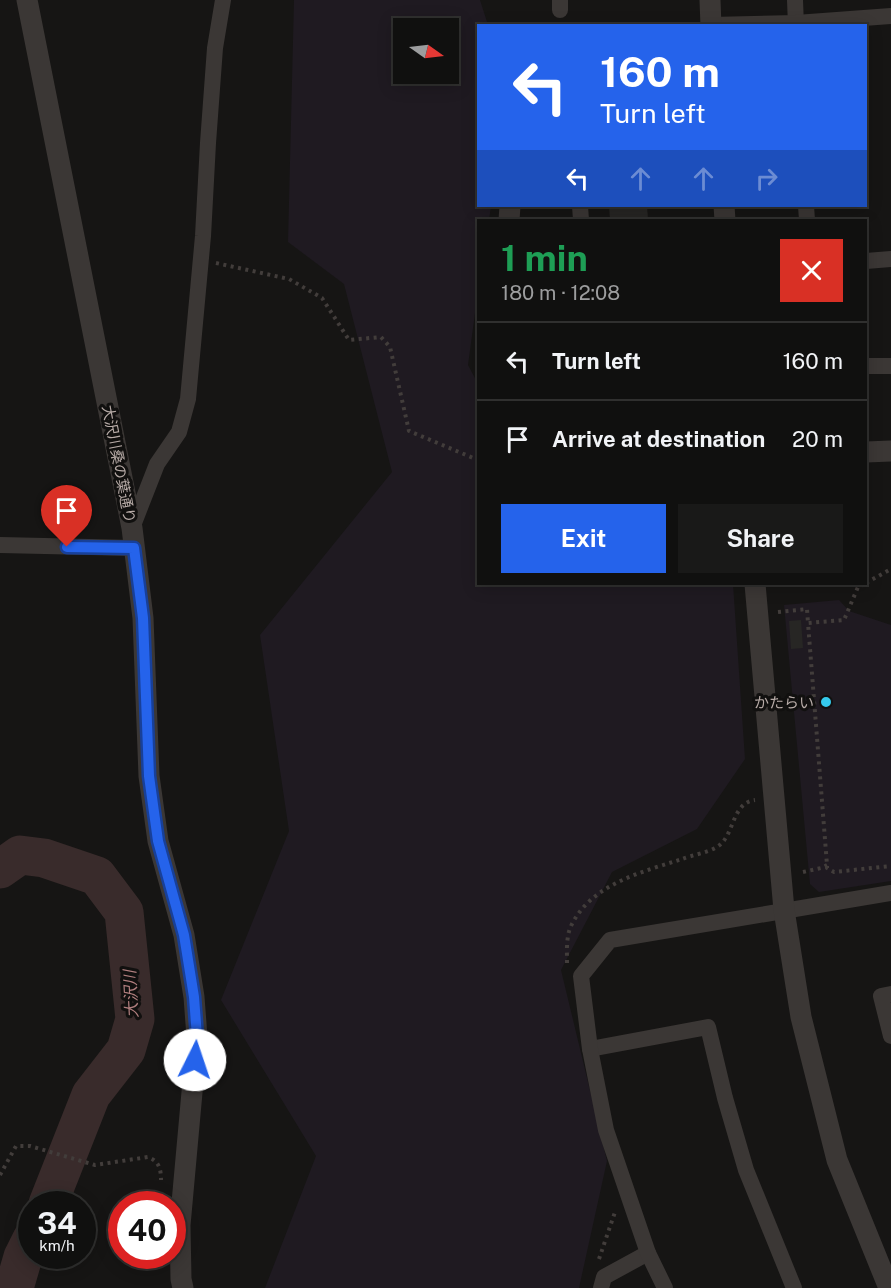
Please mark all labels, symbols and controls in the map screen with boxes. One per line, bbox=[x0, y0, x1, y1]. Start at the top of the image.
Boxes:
north arrow bbox=[393, 18, 459, 84]
map controls bbox=[393, 18, 459, 84]
text: 160 m bbox=[600, 47, 720, 96]
icon: left bbox=[501, 48, 579, 126]
text: Turn left bbox=[600, 97, 706, 129]
icon: left bbox=[561, 162, 594, 195]
icon: ahead bbox=[624, 162, 657, 195]
icon: ahead bbox=[687, 162, 720, 195]
icon: right bbox=[750, 162, 783, 195]
text: 1 min bbox=[501, 237, 588, 279]
button: close bbox=[780, 239, 843, 302]
text: 180 m · 12:08 bbox=[501, 281, 620, 305]
icon: left bbox=[501, 345, 534, 378]
text: Turn left bbox=[552, 348, 641, 374]
text: 160 m bbox=[783, 348, 843, 374]
street label: 大沢川桑の葉通り bbox=[99, 403, 139, 525]
icon: arrive bbox=[501, 423, 534, 456]
text: Arrive at destination bbox=[552, 426, 765, 452]
text: 20 m bbox=[792, 426, 843, 452]
pin bbox=[41, 485, 92, 547]
icon: arrive bbox=[50, 494, 83, 527]
button: Exit bbox=[501, 504, 666, 573]
button: Share bbox=[678, 504, 843, 573]
place label: かたらい bbox=[754, 694, 814, 711]
marker: かたらい bbox=[819, 695, 833, 709]
water label: 大沢川 bbox=[120, 968, 142, 1018]
position arrow bbox=[163, 1028, 227, 1092]
speed limit sign: 40 bbox=[108, 1191, 186, 1269]
text: 34 bbox=[37, 1205, 77, 1241]
text: km/h bbox=[39, 1237, 75, 1254]

